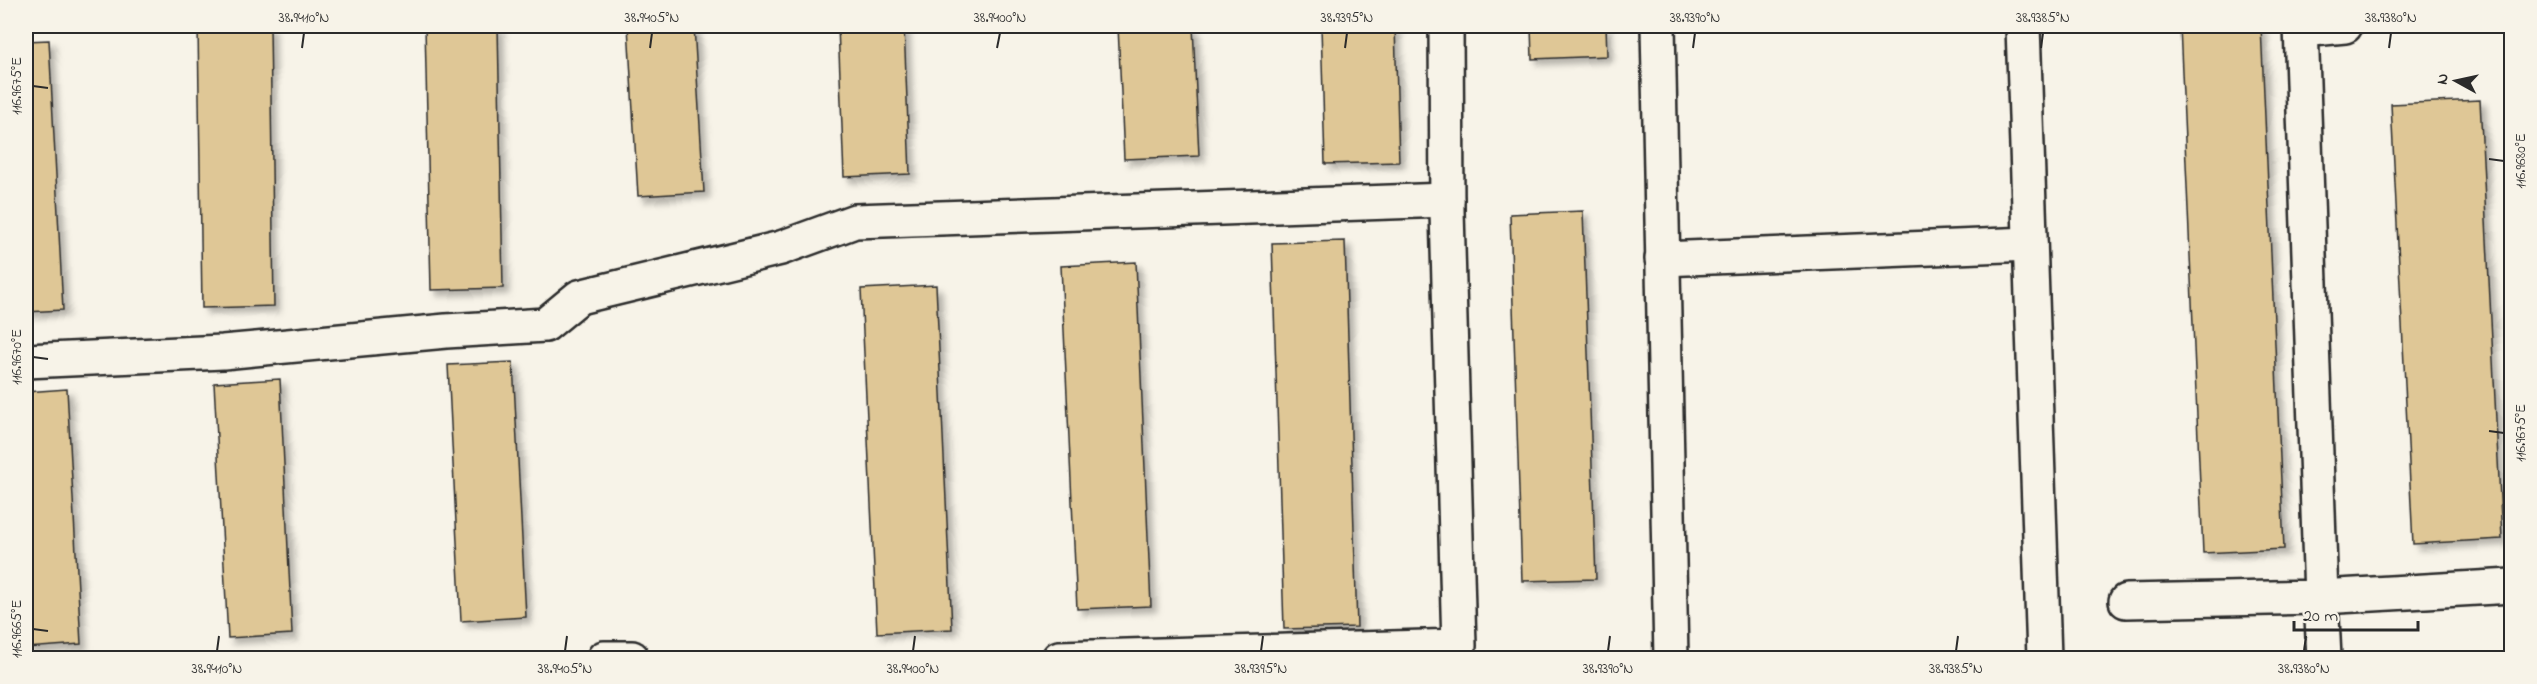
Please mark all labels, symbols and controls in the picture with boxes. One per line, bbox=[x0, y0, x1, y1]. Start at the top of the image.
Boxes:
text: 38.9410°N bbox=[279, 7, 329, 29]
text: 38.9405°N bbox=[625, 7, 679, 29]
text: 38.9400°N bbox=[974, 7, 1026, 29]
text: 38.9395°N bbox=[1321, 7, 1373, 29]
text: 38.9390°N bbox=[1670, 7, 1720, 29]
text: 38.9385°N bbox=[2016, 7, 2070, 29]
text: 38.9380°N bbox=[2365, 7, 2417, 29]
north arrow bbox=[2426, 51, 2486, 111]
text: 116.9675°E bbox=[6, 57, 28, 115]
text: N bbox=[2430, 72, 2456, 86]
text: 116.9680°E bbox=[2510, 133, 2532, 189]
text: 116.9670°E bbox=[6, 329, 28, 385]
text: 116.9675°E bbox=[2510, 404, 2532, 462]
scale bar bbox=[2294, 594, 2418, 632]
text: 116.9665°E bbox=[6, 600, 28, 658]
text: 20 m bbox=[2303, 604, 2338, 630]
text: 38.9410°N bbox=[192, 658, 242, 680]
text: 38.9405°N bbox=[538, 658, 592, 680]
text: 38.9400°N bbox=[887, 658, 939, 680]
text: 38.9395°N bbox=[1235, 658, 1287, 680]
text: 38.9390°N bbox=[1583, 658, 1633, 680]
text: 38.9385°N bbox=[1929, 658, 1983, 680]
text: 38.9380°N bbox=[2278, 658, 2330, 680]

